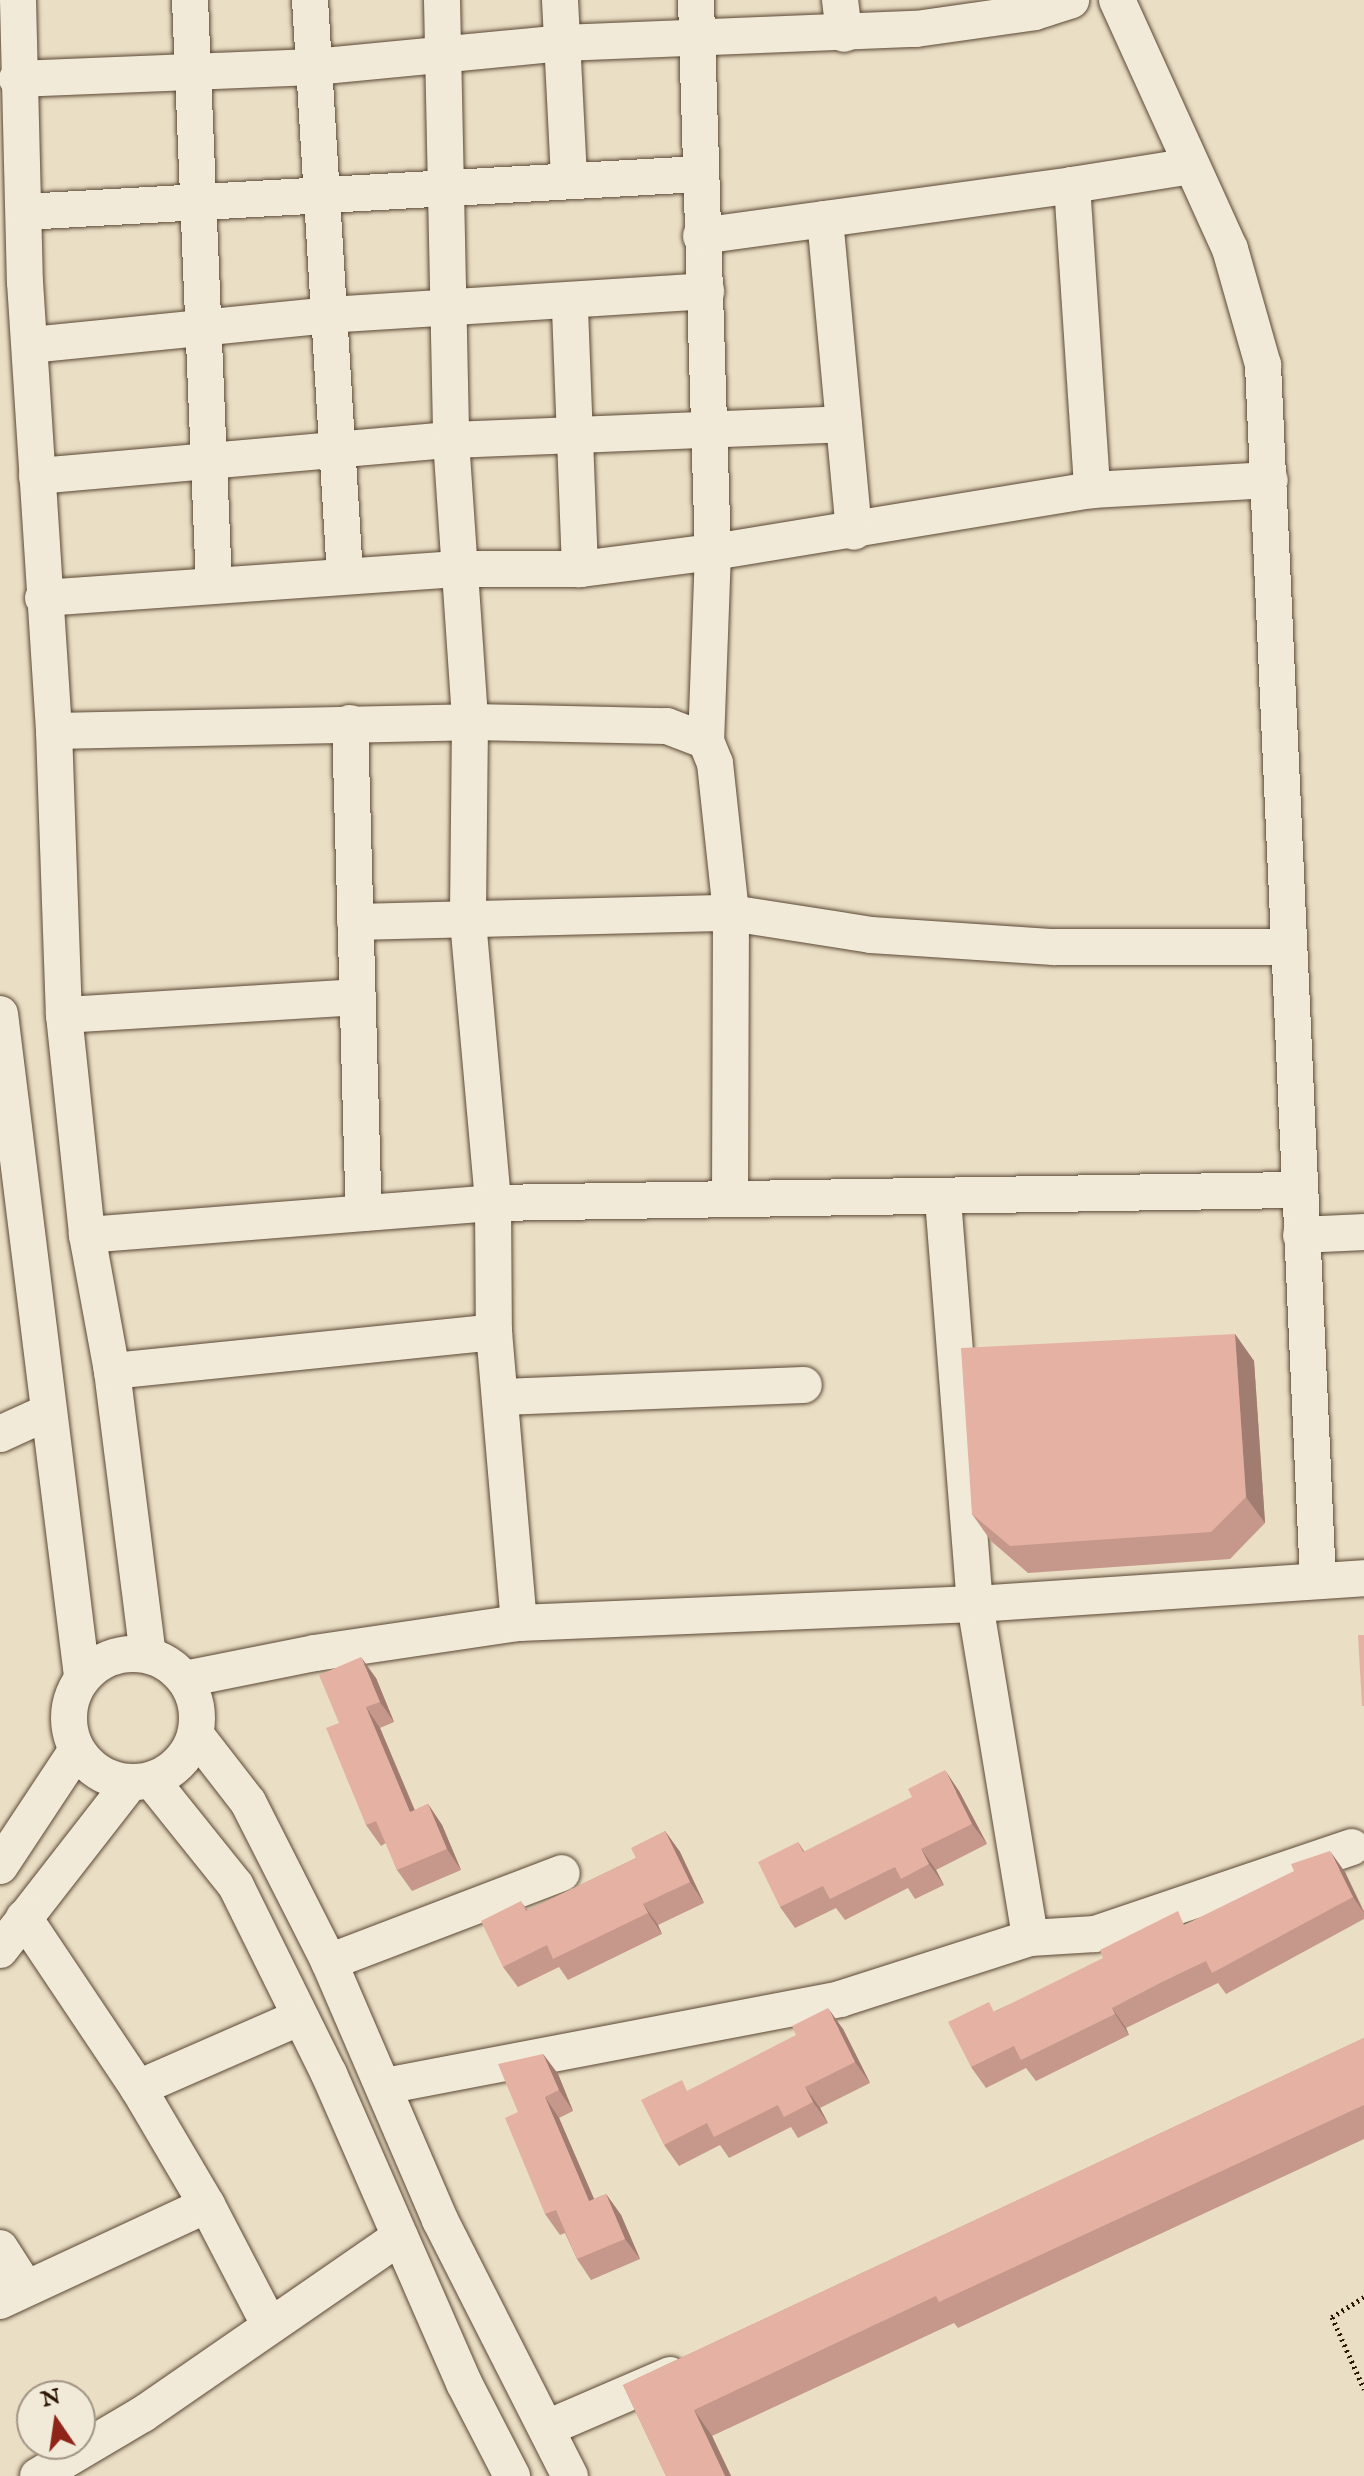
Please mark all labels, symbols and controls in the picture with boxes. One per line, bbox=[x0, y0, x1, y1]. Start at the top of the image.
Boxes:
north arrow bbox=[16, 2380, 96, 2460]
text: N bbox=[39, 2383, 63, 2414]

